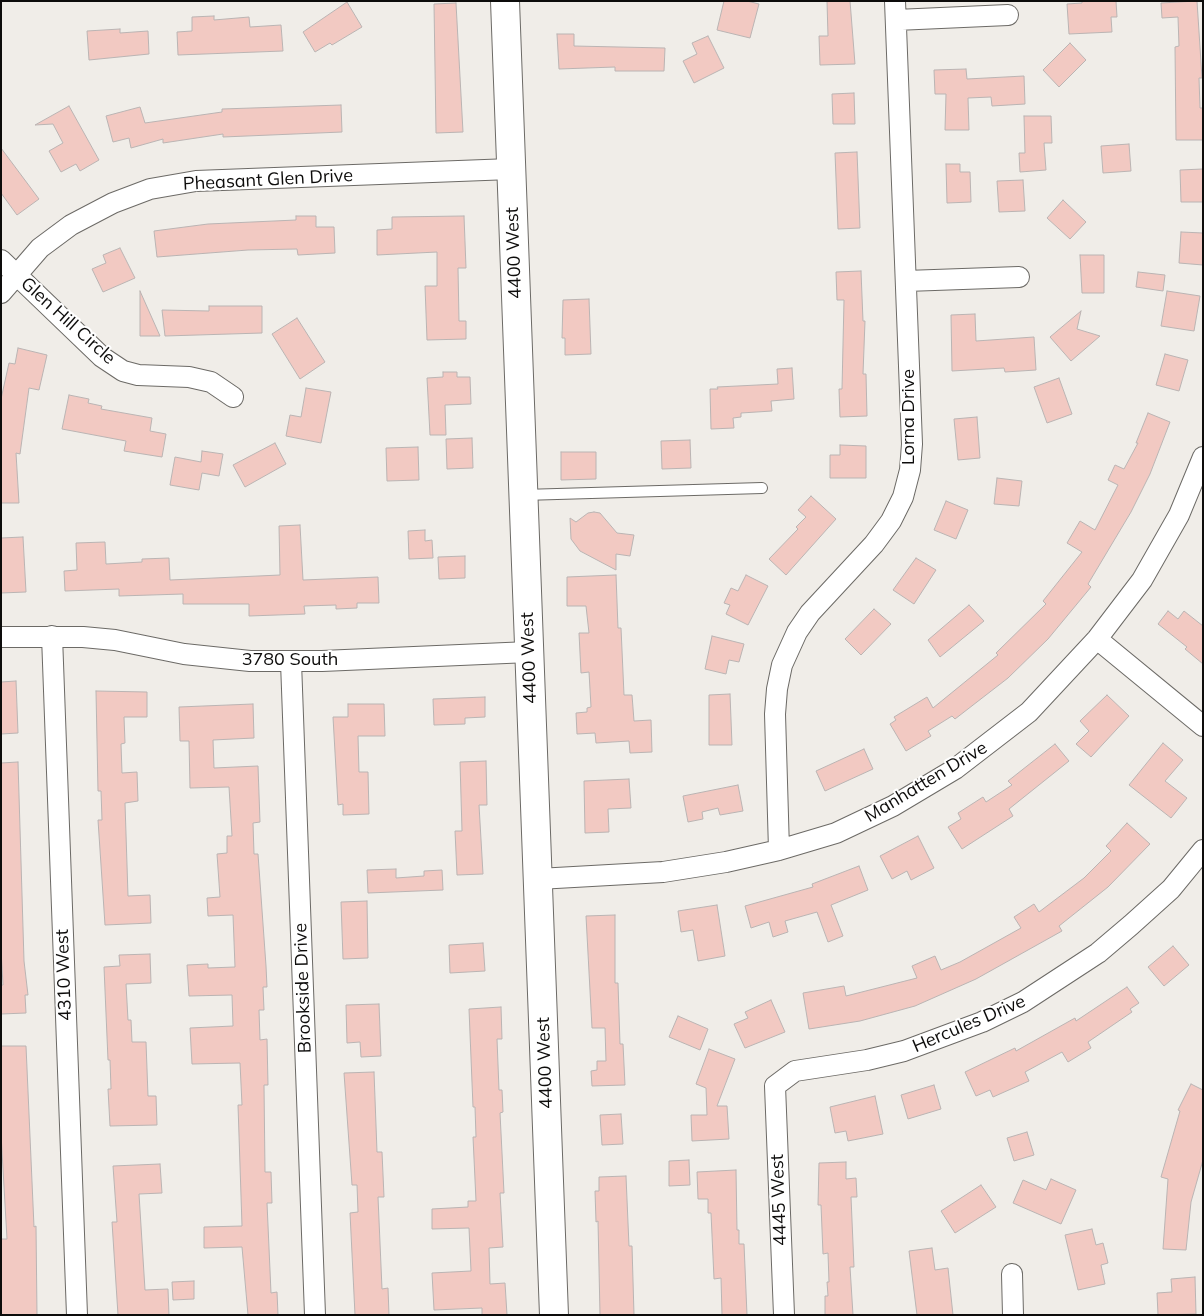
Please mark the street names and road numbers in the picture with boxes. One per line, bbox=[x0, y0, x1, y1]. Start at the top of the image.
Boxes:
street label: Pheasant Glen Drive bbox=[183, 165, 353, 195]
street label: 4400 West bbox=[502, 207, 526, 299]
street label: Glen Hill Circle bbox=[16, 273, 120, 369]
street label: Lorna Drive bbox=[898, 369, 920, 465]
street label: 4400 West bbox=[517, 612, 541, 704]
street label: 3780 South bbox=[242, 649, 338, 671]
street label: Manhatten Drive bbox=[861, 737, 991, 827]
street label: Brookside Drive bbox=[290, 923, 316, 1053]
street label: 4310 West bbox=[52, 929, 76, 1021]
street label: Hercules Drive bbox=[909, 991, 1029, 1057]
street label: 4400 West bbox=[533, 1017, 557, 1109]
street label: 4445 West bbox=[767, 1154, 791, 1246]

